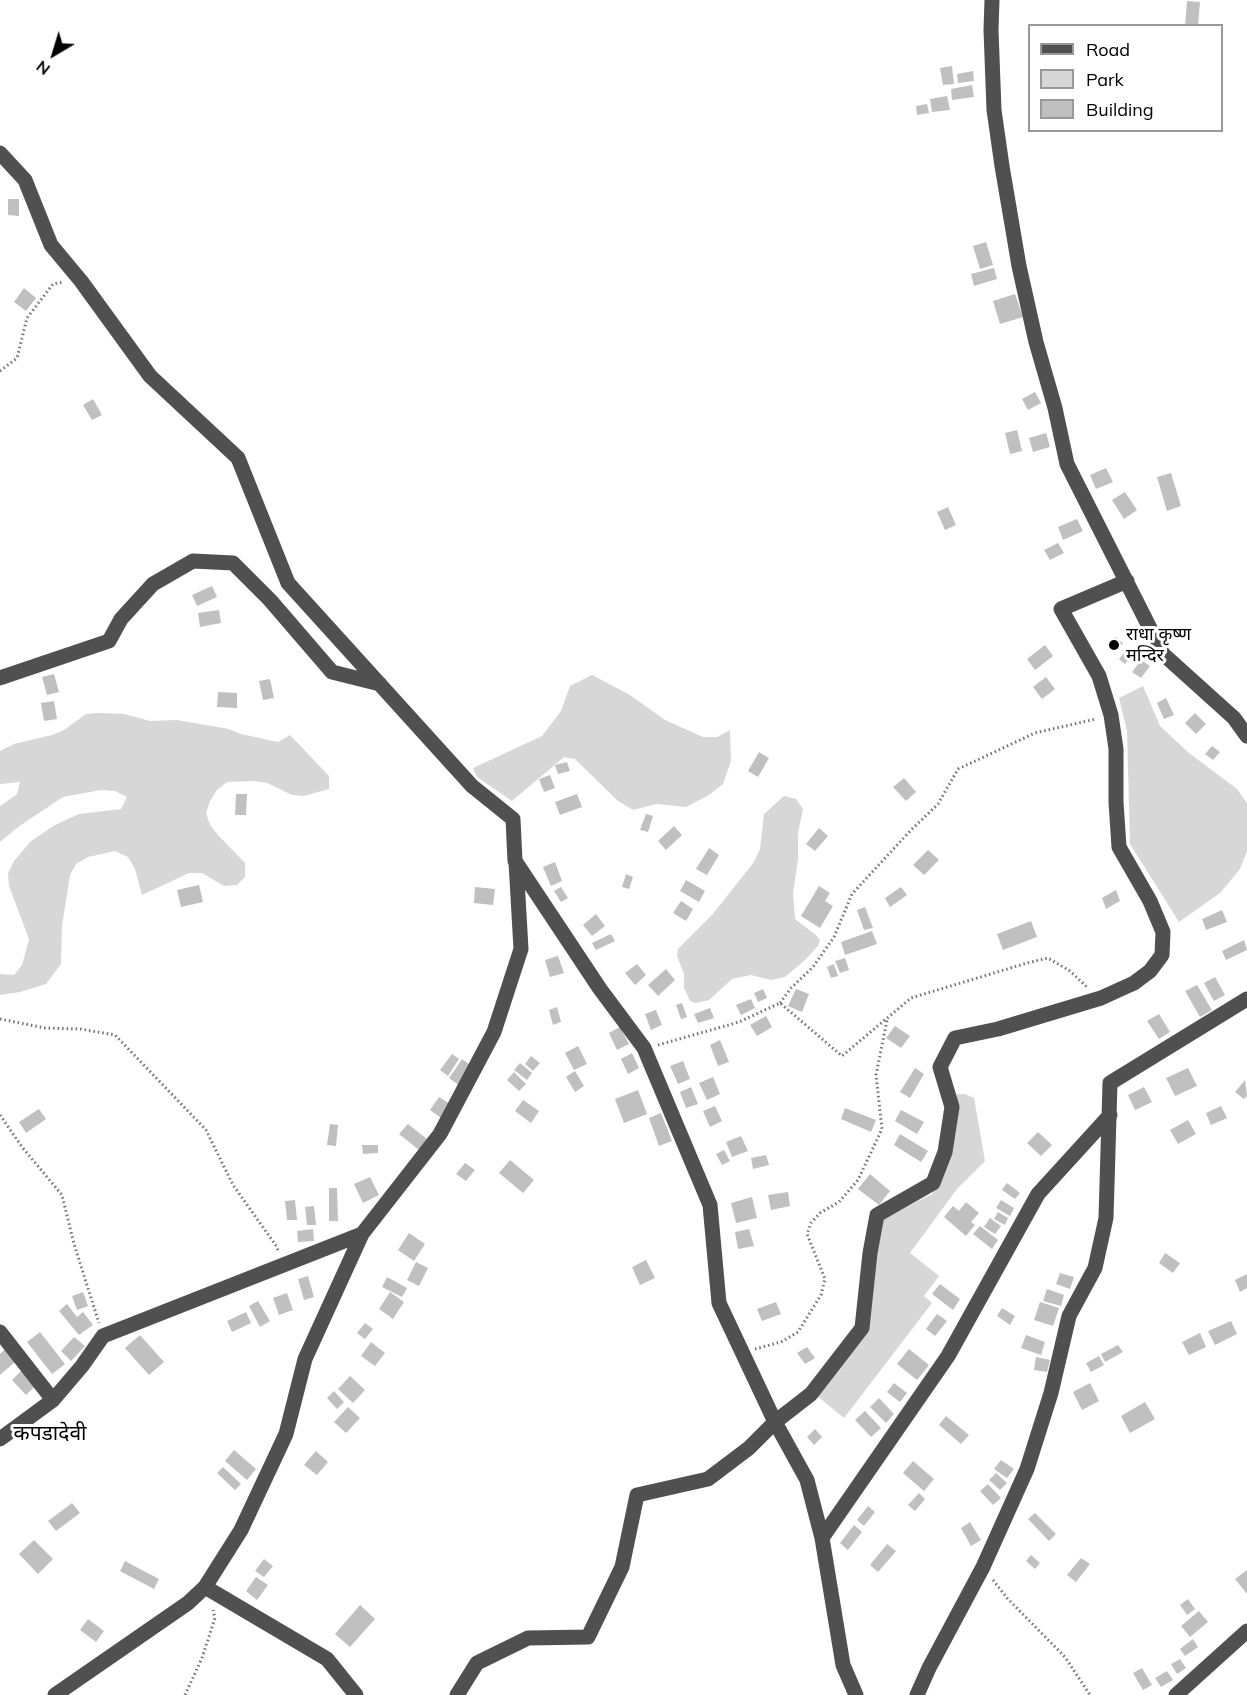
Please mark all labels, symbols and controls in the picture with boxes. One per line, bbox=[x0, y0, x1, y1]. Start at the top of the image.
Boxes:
north arrow bbox=[24, 24, 84, 84]
legend bbox=[1028, 24, 1223, 132]
text: Road bbox=[1086, 38, 1130, 61]
text: N bbox=[32, 57, 54, 80]
text: Park bbox=[1086, 68, 1124, 91]
text: Building bbox=[1086, 98, 1154, 121]
place label: राधा कृष्ण मन्दिर bbox=[1126, 624, 1191, 666]
marker: राधा कृष्ण मन्दिर bbox=[1107, 638, 1121, 652]
district label: कपडादेवी bbox=[14, 1421, 86, 1447]

